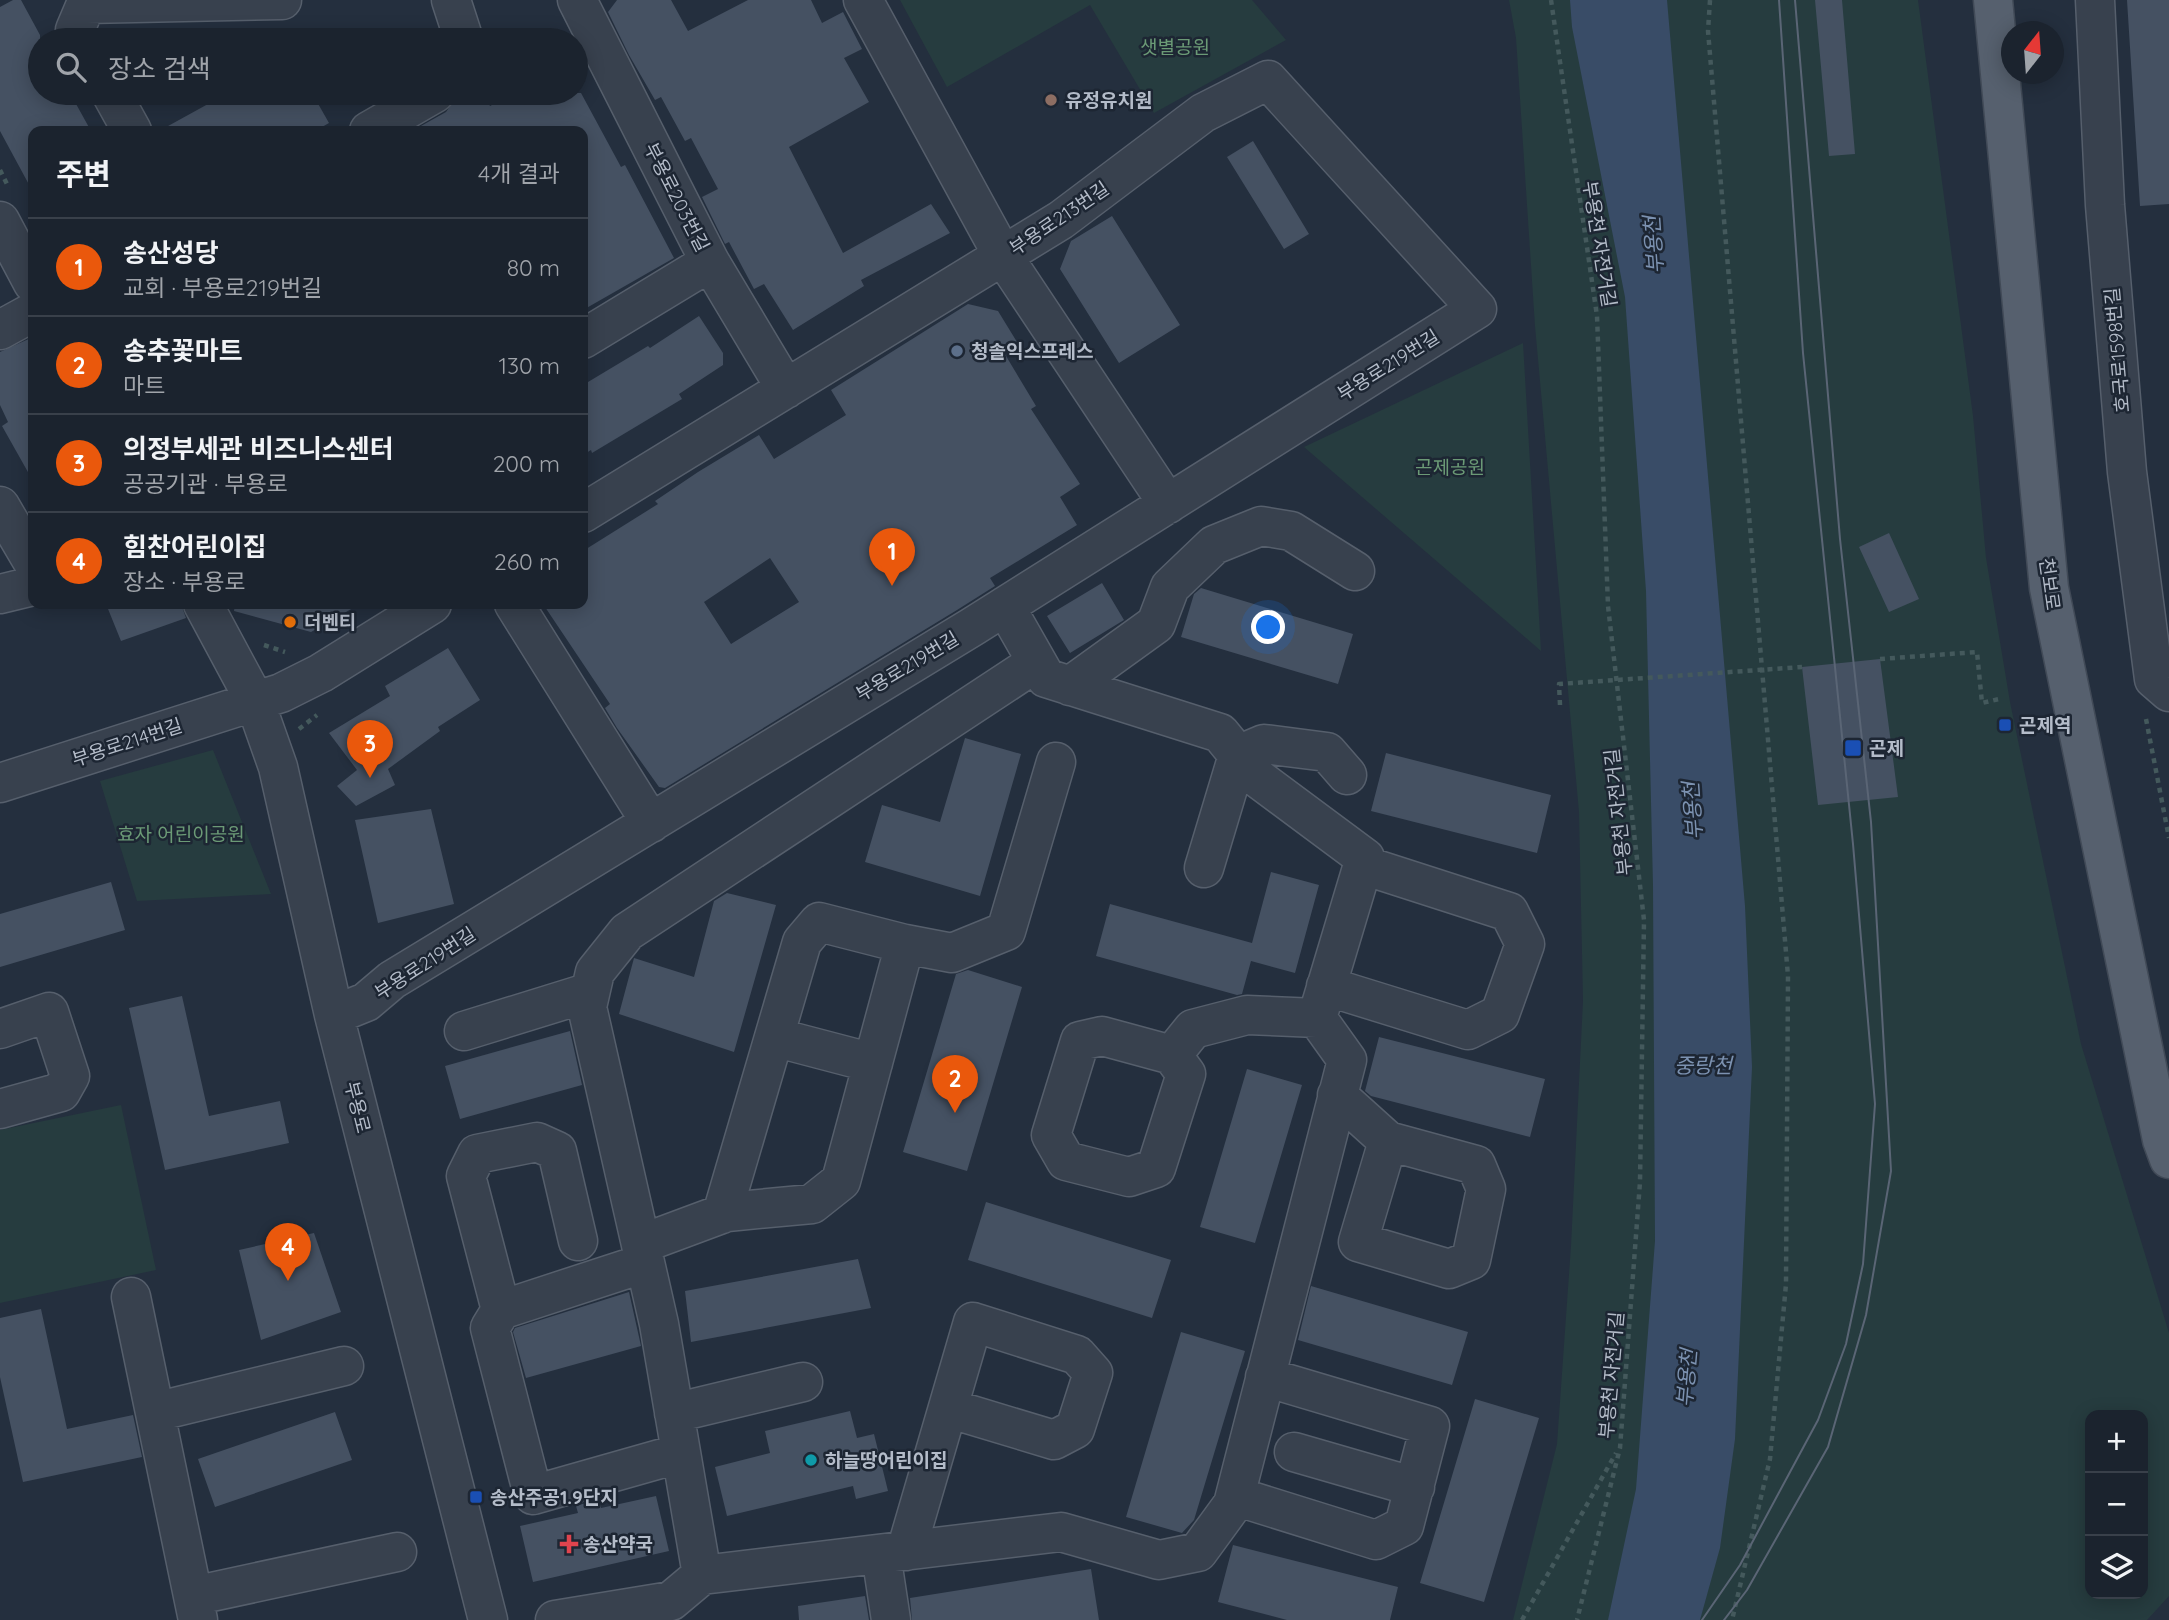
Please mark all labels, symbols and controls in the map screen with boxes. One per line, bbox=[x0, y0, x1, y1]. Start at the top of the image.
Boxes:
north arrow bbox=[2001, 21, 2064, 84]
search box bbox=[28, 28, 588, 105]
park label: 샛별공원 bbox=[1140, 35, 1210, 59]
icon: search bbox=[52, 48, 90, 86]
text: 장소 검색 bbox=[108, 52, 211, 85]
place label: 유정유치원 bbox=[1065, 88, 1152, 112]
marker: 유정유치원 bbox=[1043, 92, 1059, 108]
street label: 부용로203번길 bbox=[639, 138, 715, 256]
text: 주변 bbox=[56, 155, 111, 193]
text: 4개 결과 bbox=[478, 159, 560, 188]
street label: 부용로213번길 bbox=[1005, 176, 1113, 260]
street label: 부용천 자전거길 bbox=[1578, 179, 1622, 309]
water label: 부용천 bbox=[1638, 213, 1668, 275]
text: 송산성당 bbox=[123, 236, 219, 269]
text: 1 bbox=[75, 253, 83, 282]
text: 80 m bbox=[507, 253, 560, 282]
text: 교회 · 부용로219번길 bbox=[123, 273, 322, 302]
street label: 호국로1598번길 bbox=[2100, 286, 2134, 414]
street label: 부용로219번길 bbox=[1333, 324, 1443, 406]
text: 송추꽃마트 bbox=[123, 334, 243, 367]
place label: 청솔익스프레스 bbox=[971, 339, 1093, 363]
marker: 청솔익스프레스 bbox=[949, 343, 965, 359]
text: 2 bbox=[72, 351, 86, 380]
text: 130 m bbox=[498, 351, 560, 380]
text: 마트 bbox=[123, 371, 165, 400]
text: 의정부세관 비즈니스센터 bbox=[123, 432, 393, 465]
text: 3 bbox=[73, 449, 85, 478]
text: 200 m bbox=[493, 449, 560, 478]
park label: 곤제공원 bbox=[1415, 455, 1485, 479]
text: 공공기관 · 부용로 bbox=[123, 469, 288, 498]
pin: 1 bbox=[869, 528, 915, 586]
text: 힘찬어린이집 bbox=[123, 530, 267, 563]
text: 4 bbox=[72, 547, 86, 576]
text: 260 m bbox=[494, 547, 560, 576]
street label: 천보로 bbox=[2034, 556, 2066, 612]
text: 장소 · 부용로 bbox=[123, 567, 246, 596]
place label: 더벤티 bbox=[304, 610, 356, 634]
your location bbox=[1251, 610, 1285, 644]
marker: 더벤티 bbox=[282, 614, 298, 630]
street label: 부용로219번길 bbox=[851, 626, 963, 706]
street label: 부용로214번길 bbox=[69, 713, 185, 771]
place label: 곤제역 bbox=[2019, 713, 2071, 737]
marker: 곤제역 bbox=[1997, 717, 2013, 733]
pin: 3 bbox=[347, 720, 393, 778]
place label: 곤제 bbox=[1869, 736, 1904, 760]
marker: 곤제 bbox=[1843, 738, 1863, 758]
street label: 부용천 자전거길 bbox=[1599, 747, 1637, 877]
water label: 부용천 bbox=[1677, 779, 1707, 841]
park label: 효자 어린이공원 bbox=[117, 822, 245, 846]
street label: 부용로219번길 bbox=[370, 921, 480, 1005]
water label: 중랑천 bbox=[1674, 1052, 1735, 1078]
pin: 2 bbox=[932, 1055, 978, 1113]
street label: 부용로 bbox=[340, 1079, 376, 1135]
pin: 4 bbox=[265, 1223, 311, 1281]
street label: 부용천 자전거길 bbox=[1593, 1310, 1629, 1440]
water label: 부용천 bbox=[1671, 1345, 1702, 1408]
map controls bbox=[2085, 1410, 2148, 1599]
button: + bbox=[2085, 1410, 2148, 1473]
place label: 하늘땅어린이집 bbox=[825, 1448, 947, 1472]
marker: 하늘땅어린이집 bbox=[803, 1452, 819, 1468]
button: − bbox=[2085, 1473, 2148, 1536]
place label: 송산주공1.9단지 bbox=[490, 1485, 618, 1509]
marker: 송산주공1.9단지 bbox=[468, 1489, 484, 1505]
place label: 송산약국 bbox=[583, 1532, 653, 1556]
marker: 송산약국 bbox=[561, 1536, 577, 1552]
button: layers bbox=[2085, 1536, 2148, 1599]

